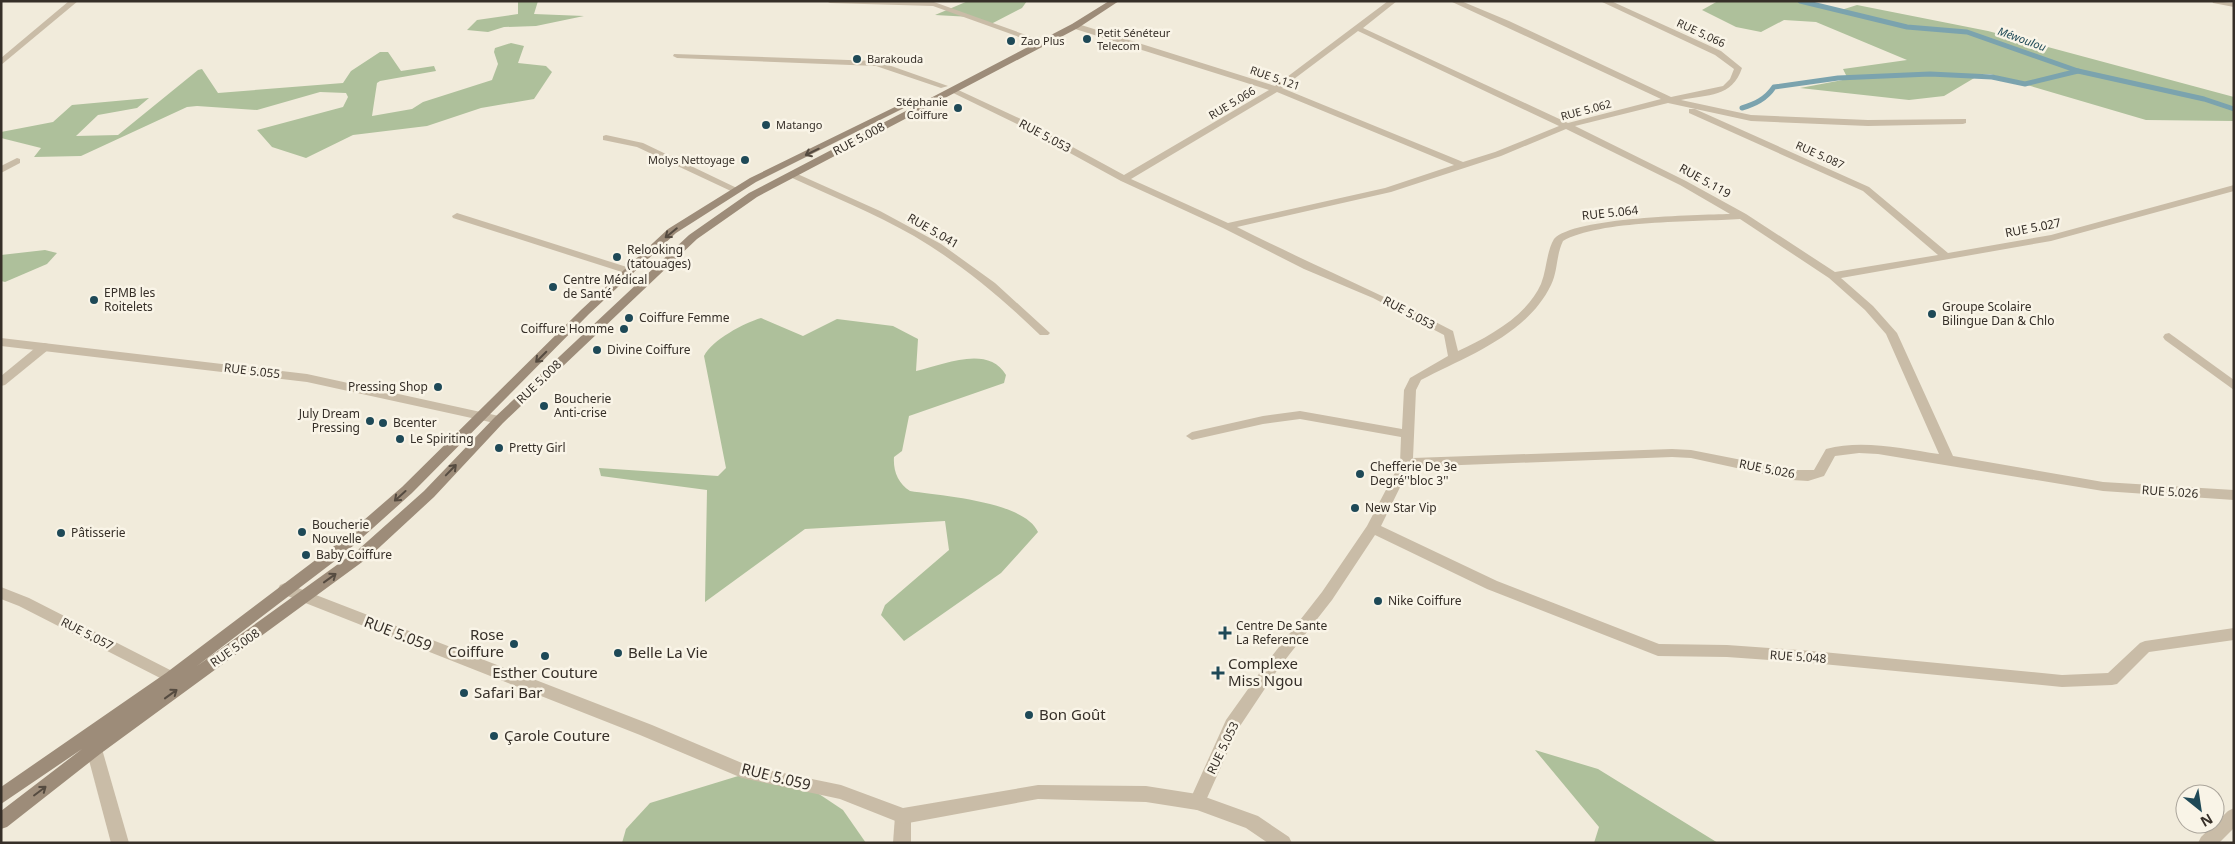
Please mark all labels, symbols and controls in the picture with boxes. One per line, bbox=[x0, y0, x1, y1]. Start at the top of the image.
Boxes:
street label: RUE 5.066 bbox=[1674, 15, 1728, 50]
water label: Méwoulou bbox=[1996, 23, 2049, 54]
place label: Petit Sénéteur Telecom bbox=[1097, 25, 1171, 53]
place label: Zao Plus bbox=[1021, 33, 1065, 48]
marker: Petit Sénéteur Telecom bbox=[1081, 33, 1093, 45]
marker: Zao Plus bbox=[1005, 35, 1017, 47]
place label: Barakouda bbox=[867, 51, 923, 66]
marker: Barakouda bbox=[851, 53, 863, 65]
street label: RUE 5.121 bbox=[1248, 62, 1302, 93]
street label: RUE 5.066 bbox=[1206, 83, 1258, 122]
place label: Stéphanie Coiffure bbox=[896, 94, 948, 122]
street label: RUE 5.062 bbox=[1559, 96, 1613, 123]
marker: Stéphanie Coiffure bbox=[952, 102, 964, 114]
street label: RUE 5.053 bbox=[1016, 115, 1074, 156]
place label: Matango bbox=[776, 117, 823, 132]
street label: RUE 5.008 bbox=[830, 118, 888, 159]
marker: Matango bbox=[760, 119, 772, 131]
street label: RUE 5.087 bbox=[1793, 137, 1847, 172]
one-way arrow bbox=[804, 147, 819, 157]
place label: Molys Nettoyage bbox=[648, 152, 735, 167]
marker: Molys Nettoyage bbox=[739, 154, 751, 166]
street label: RUE 5.119 bbox=[1676, 159, 1734, 202]
street label: RUE 5.064 bbox=[1581, 201, 1639, 224]
street label: RUE 5.041 bbox=[904, 209, 962, 252]
street label: RUE 5.027 bbox=[2003, 214, 2062, 241]
one-way arrow bbox=[665, 227, 678, 238]
place label: Relooking (tatouages) bbox=[627, 241, 691, 272]
marker: Relooking (tatouages) bbox=[611, 251, 623, 263]
place label: Centre Médical de Santé bbox=[563, 271, 647, 302]
marker: Centre Médical de Santé bbox=[547, 281, 559, 293]
place label: EPMB les Roitelets bbox=[104, 284, 156, 315]
street label: RUE 5.053 bbox=[1380, 292, 1438, 333]
marker: EPMB les Roitelets bbox=[88, 294, 100, 306]
place label: Groupe Scolaire Bilingue Dan & Chlo bbox=[1942, 298, 2054, 329]
marker: Groupe Scolaire Bilingue Dan & Chlo bbox=[1926, 308, 1938, 320]
place label: Coiffure Femme bbox=[639, 309, 730, 326]
marker: Coiffure Femme bbox=[623, 312, 635, 324]
place label: Coiffure Homme bbox=[520, 320, 614, 337]
marker: Coiffure Homme bbox=[618, 323, 630, 335]
place label: Divine Coiffure bbox=[607, 341, 691, 358]
marker: Divine Coiffure bbox=[591, 344, 603, 356]
one-way arrow bbox=[535, 351, 547, 363]
street label: RUE 5.008 bbox=[512, 356, 565, 407]
street label: RUE 5.055 bbox=[223, 359, 281, 382]
place label: Pressing Shop bbox=[348, 378, 428, 395]
marker: Pressing Shop bbox=[432, 381, 444, 393]
place label: Boucherie Anti-crise bbox=[554, 390, 611, 421]
marker: Boucherie Anti-crise bbox=[538, 400, 550, 412]
place label: July Dream Pressing bbox=[298, 405, 360, 436]
place label: Bcenter bbox=[393, 414, 437, 431]
marker: July Dream Pressing bbox=[364, 415, 376, 427]
marker: Bcenter bbox=[377, 417, 389, 429]
place label: Le Spiriting bbox=[410, 430, 474, 447]
marker: Le Spiriting bbox=[394, 433, 406, 445]
place label: Pretty Girl bbox=[509, 439, 566, 456]
marker: Pretty Girl bbox=[493, 442, 505, 454]
street label: RUE 5.026 bbox=[1738, 455, 1797, 482]
place label: Chefferie De 3e Degré''bloc 3'' bbox=[1370, 458, 1457, 489]
one-way arrow bbox=[445, 464, 457, 476]
marker: Chefferie De 3e Degré''bloc 3'' bbox=[1354, 468, 1366, 480]
street label: RUE 5.026 bbox=[2141, 481, 2199, 502]
one-way arrow bbox=[394, 490, 407, 501]
place label: New Star Vip bbox=[1365, 499, 1437, 516]
marker: New Star Vip bbox=[1349, 502, 1361, 514]
place label: Boucherie Nouvelle bbox=[312, 516, 369, 547]
place label: Pâtisserie bbox=[71, 524, 126, 541]
marker: Boucherie Nouvelle bbox=[296, 526, 308, 538]
marker: Pâtisserie bbox=[55, 527, 67, 539]
place label: Baby Coiffure bbox=[316, 546, 392, 563]
marker: Baby Coiffure bbox=[300, 549, 312, 561]
one-way arrow bbox=[323, 573, 337, 583]
place label: Nike Coiffure bbox=[1388, 592, 1462, 609]
marker: Nike Coiffure bbox=[1372, 595, 1384, 607]
street label: RUE 5.059 bbox=[362, 611, 435, 655]
street label: RUE 5.057 bbox=[58, 613, 116, 654]
place label: Centre De Sante La Reference bbox=[1236, 617, 1327, 648]
street label: RUE 5.008 bbox=[207, 624, 263, 671]
place label: Rose Coiffure bbox=[448, 624, 504, 661]
marker: Centre De Sante La Reference bbox=[1218, 626, 1232, 640]
marker: Rose Coiffure bbox=[508, 638, 520, 650]
place label: Belle La Vie bbox=[628, 642, 708, 662]
street label: RUE 5.048 bbox=[1769, 646, 1827, 667]
marker: Belle La Vie bbox=[612, 647, 624, 659]
marker: Esther Couture bbox=[539, 650, 551, 662]
place label: Complexe Miss Ngou bbox=[1228, 653, 1303, 690]
place label: Esther Couture bbox=[492, 662, 598, 682]
marker: Complexe Miss Ngou bbox=[1212, 667, 1224, 679]
place label: Safari Bar bbox=[474, 682, 543, 702]
marker: Safari Bar bbox=[458, 687, 470, 699]
one-way arrow bbox=[163, 689, 177, 699]
place label: Bon Goût bbox=[1039, 704, 1106, 724]
marker: Bon Goût bbox=[1023, 709, 1035, 721]
street label: RUE 5.053 bbox=[1202, 718, 1243, 777]
place label: Çarole Couture bbox=[504, 725, 610, 745]
marker: Çarole Couture bbox=[488, 730, 500, 742]
street label: RUE 5.059 bbox=[739, 758, 813, 794]
north arrow bbox=[2175, 784, 2225, 834]
one-way arrow bbox=[33, 786, 47, 796]
text: N bbox=[2197, 810, 2216, 832]

